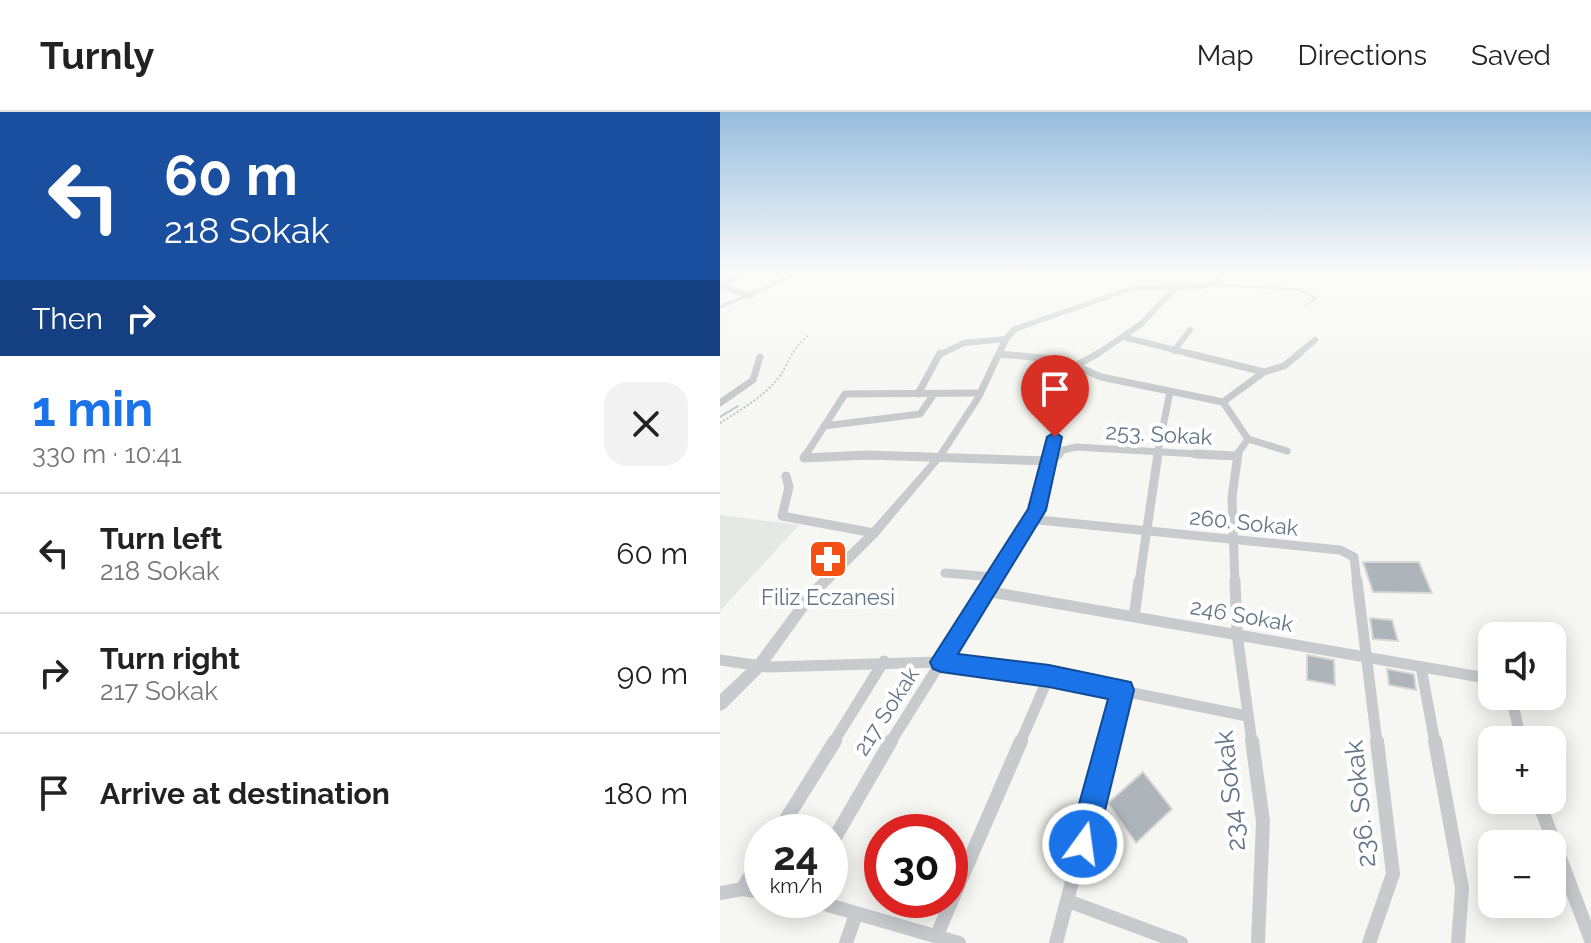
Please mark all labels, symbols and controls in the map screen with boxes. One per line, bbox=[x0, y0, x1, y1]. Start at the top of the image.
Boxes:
text: Turnly bbox=[40, 33, 154, 78]
text: Map bbox=[1197, 39, 1254, 72]
text: Directions bbox=[1298, 39, 1427, 72]
text: Saved bbox=[1471, 39, 1551, 72]
text: 60 m bbox=[164, 142, 298, 208]
icon: left bbox=[32, 144, 136, 248]
text: 218 Sokak bbox=[164, 209, 330, 251]
icon: right bbox=[119, 296, 163, 340]
text: Then bbox=[32, 301, 103, 336]
pin bbox=[1021, 355, 1089, 437]
icon: arrive bbox=[1033, 367, 1077, 411]
text: 1 min bbox=[32, 381, 153, 437]
button: close bbox=[604, 382, 688, 466]
street label: 253. Sokak bbox=[1105, 418, 1213, 450]
text: 330 m · 10:41 bbox=[32, 439, 182, 469]
street label: 260. Sokak bbox=[1188, 503, 1300, 541]
text: Turn left bbox=[100, 521, 222, 556]
icon: left bbox=[32, 531, 76, 575]
text: 60 m bbox=[616, 536, 688, 571]
pharmacy icon: Filiz Eczanesi bbox=[807, 538, 849, 580]
text: 218 Sokak bbox=[100, 556, 220, 586]
place label: Filiz Eczanesi bbox=[761, 584, 895, 610]
street label: 246 Sokak bbox=[1189, 593, 1296, 637]
map controls bbox=[1478, 622, 1566, 918]
button: sound bbox=[1478, 622, 1566, 710]
text: Turn right bbox=[100, 641, 240, 676]
icon: right bbox=[32, 651, 76, 695]
text: 90 m bbox=[617, 656, 688, 691]
street label: 217 Sokak bbox=[848, 662, 924, 760]
text: 217 Sokak bbox=[100, 676, 218, 706]
button: + bbox=[1478, 726, 1566, 814]
street label: 234 Sokak bbox=[1209, 729, 1251, 853]
street label: 236. Sokak bbox=[1338, 739, 1382, 869]
icon: arrive bbox=[32, 771, 76, 815]
text: Arrive at destination bbox=[100, 776, 390, 811]
text: 180 m bbox=[604, 776, 688, 811]
position arrow bbox=[1041, 802, 1125, 886]
speed limit sign: 30 bbox=[864, 814, 968, 918]
button: − bbox=[1478, 830, 1566, 918]
text: 24 bbox=[773, 832, 819, 879]
text: km/h bbox=[770, 874, 822, 898]

